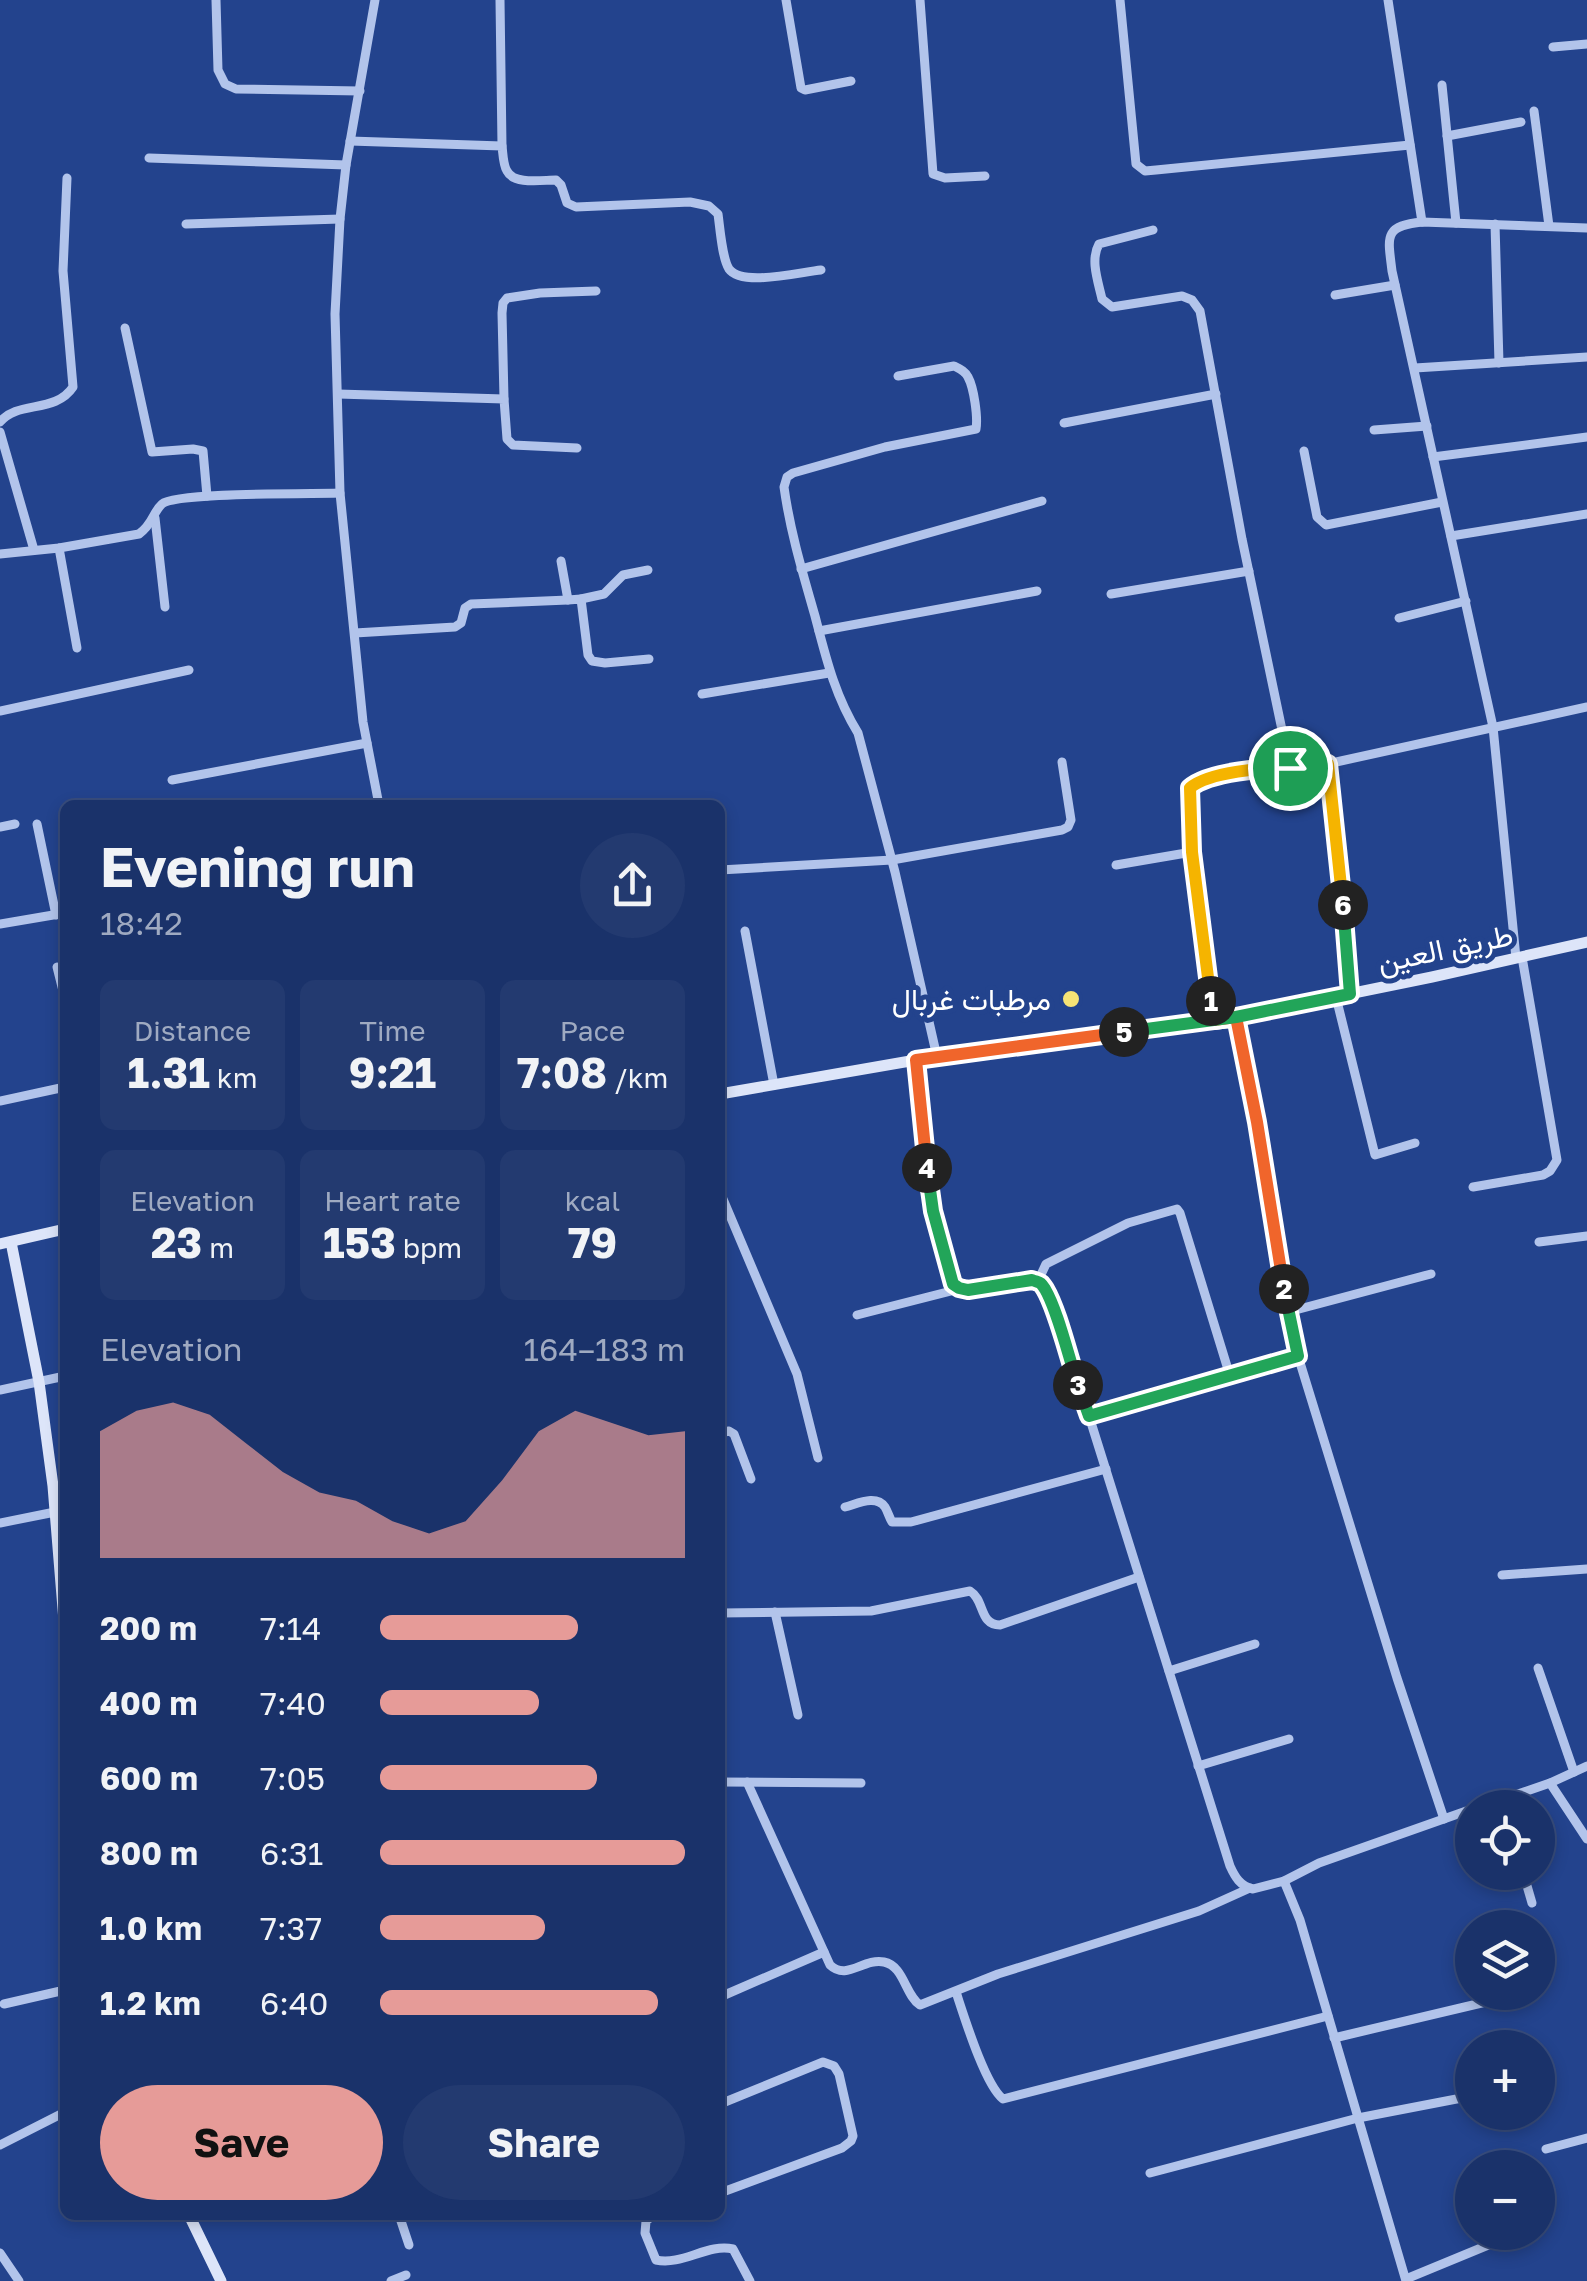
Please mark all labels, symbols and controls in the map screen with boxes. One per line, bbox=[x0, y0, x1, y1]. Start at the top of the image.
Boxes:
pin bbox=[1248, 726, 1333, 811]
icon: arrive bbox=[1263, 741, 1318, 796]
text: Evening run bbox=[100, 833, 415, 899]
button: share bbox=[580, 833, 685, 938]
pin: 6 bbox=[1318, 880, 1368, 930]
text: 6 bbox=[1334, 888, 1352, 921]
text: 18:42 bbox=[100, 904, 183, 942]
street label: طريق العين bbox=[1374, 916, 1516, 981]
pin: 1 bbox=[1186, 976, 1236, 1026]
place label: مرطبات غربال bbox=[892, 981, 1051, 1018]
text: 1 bbox=[1204, 984, 1218, 1017]
marker: مرطبات غربال bbox=[1060, 988, 1082, 1010]
pin: 5 bbox=[1099, 1007, 1149, 1057]
text: Distance bbox=[134, 1014, 251, 1047]
text: Time bbox=[360, 1014, 425, 1047]
text: Pace bbox=[560, 1014, 625, 1047]
text: 5 bbox=[1115, 1015, 1133, 1048]
text: 1.31 bbox=[128, 1047, 210, 1097]
text: 9:21 bbox=[349, 1047, 436, 1097]
text: 7:08 bbox=[517, 1047, 607, 1097]
text: km bbox=[210, 1061, 257, 1094]
text: /km bbox=[607, 1061, 668, 1094]
pin: 4 bbox=[902, 1143, 952, 1193]
text: 4 bbox=[918, 1151, 936, 1184]
text: Elevation bbox=[130, 1184, 255, 1217]
text: Heart rate bbox=[324, 1184, 461, 1217]
text: kcal bbox=[565, 1184, 620, 1217]
text: 23 bbox=[151, 1217, 202, 1267]
text: 153 bbox=[323, 1217, 396, 1267]
text: 79 bbox=[568, 1217, 617, 1267]
text: m bbox=[202, 1231, 234, 1264]
text: bpm bbox=[396, 1231, 462, 1264]
pin: 2 bbox=[1259, 1264, 1309, 1314]
text: 2 bbox=[1275, 1272, 1293, 1305]
text: Elevation bbox=[100, 1330, 242, 1368]
text: 164–183 m bbox=[524, 1330, 685, 1368]
pin: 3 bbox=[1053, 1360, 1103, 1410]
text: 3 bbox=[1069, 1368, 1087, 1401]
text: 200 m bbox=[100, 1609, 197, 1647]
text: 7:14 bbox=[260, 1609, 322, 1647]
text: 400 m bbox=[100, 1684, 198, 1722]
text: 7:40 bbox=[260, 1684, 326, 1722]
text: 600 m bbox=[100, 1759, 198, 1797]
text: 7:05 bbox=[260, 1759, 325, 1797]
map controls bbox=[1455, 1790, 1555, 2250]
button: locate bbox=[1455, 1790, 1555, 1890]
text: 800 m bbox=[100, 1834, 198, 1872]
text: 6:31 bbox=[260, 1834, 323, 1872]
text: 1.0 km bbox=[100, 1909, 202, 1947]
text: 7:37 bbox=[260, 1909, 322, 1947]
button: layers bbox=[1455, 1910, 1555, 2010]
text: 1.2 km bbox=[100, 1984, 201, 2022]
text: 6:40 bbox=[260, 1984, 328, 2022]
button: + bbox=[1455, 2030, 1555, 2130]
button: Save bbox=[100, 2085, 383, 2200]
button: Share bbox=[403, 2085, 685, 2200]
button: − bbox=[1455, 2150, 1555, 2250]

